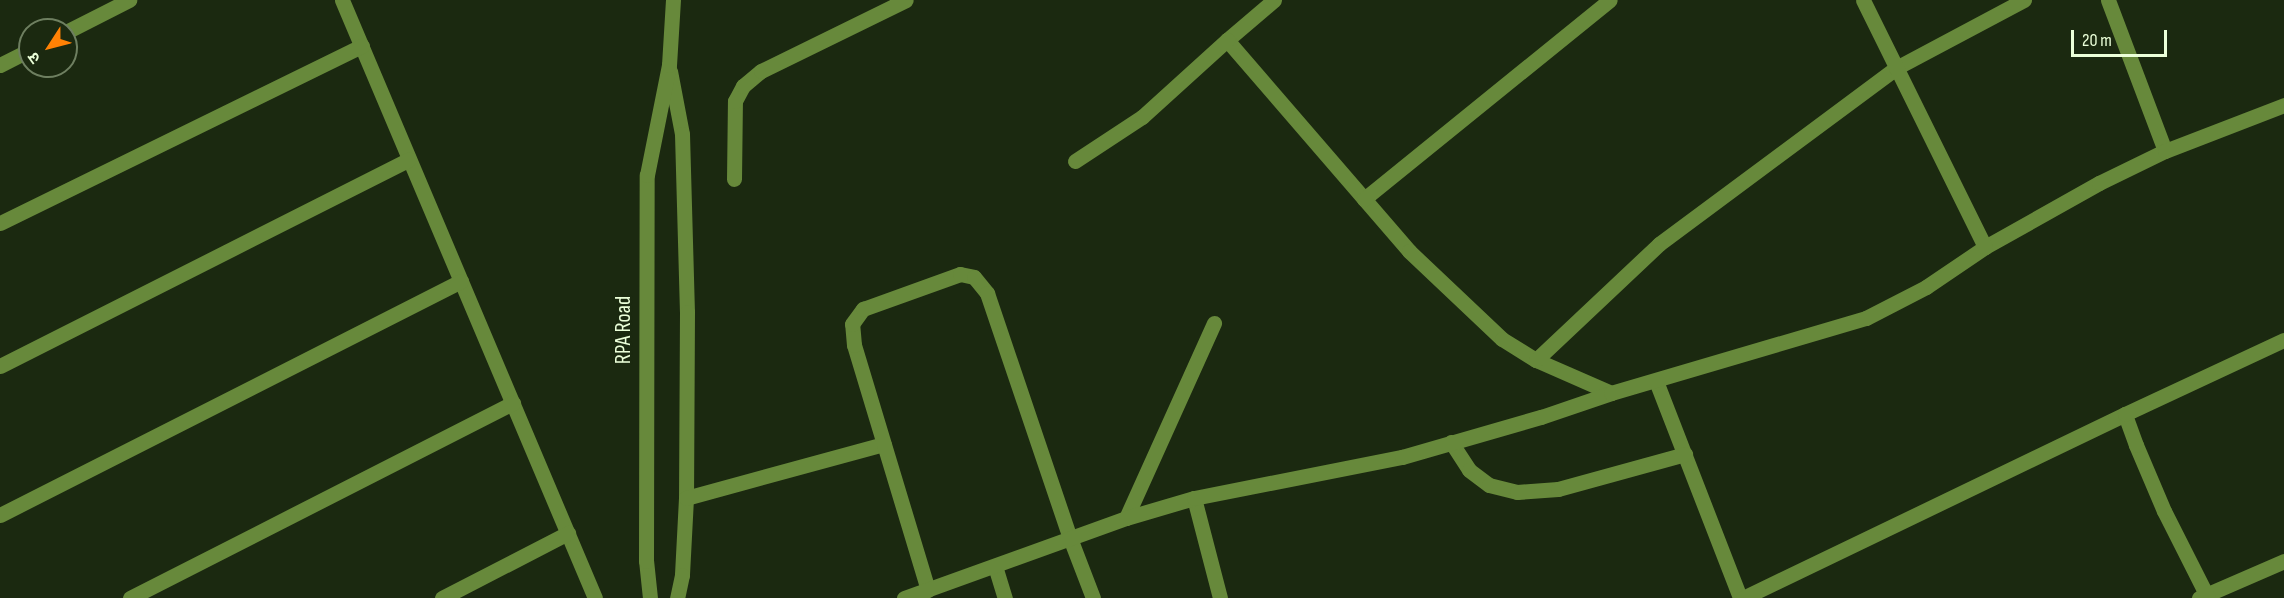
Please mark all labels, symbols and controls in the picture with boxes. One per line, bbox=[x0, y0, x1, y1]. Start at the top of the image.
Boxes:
north arrow bbox=[18, 18, 78, 78]
scale bar bbox=[2074, 18, 2170, 56]
text: 20 m bbox=[2082, 30, 2112, 51]
text: उ bbox=[24, 48, 45, 67]
street label: RPA Road bbox=[611, 296, 637, 364]

